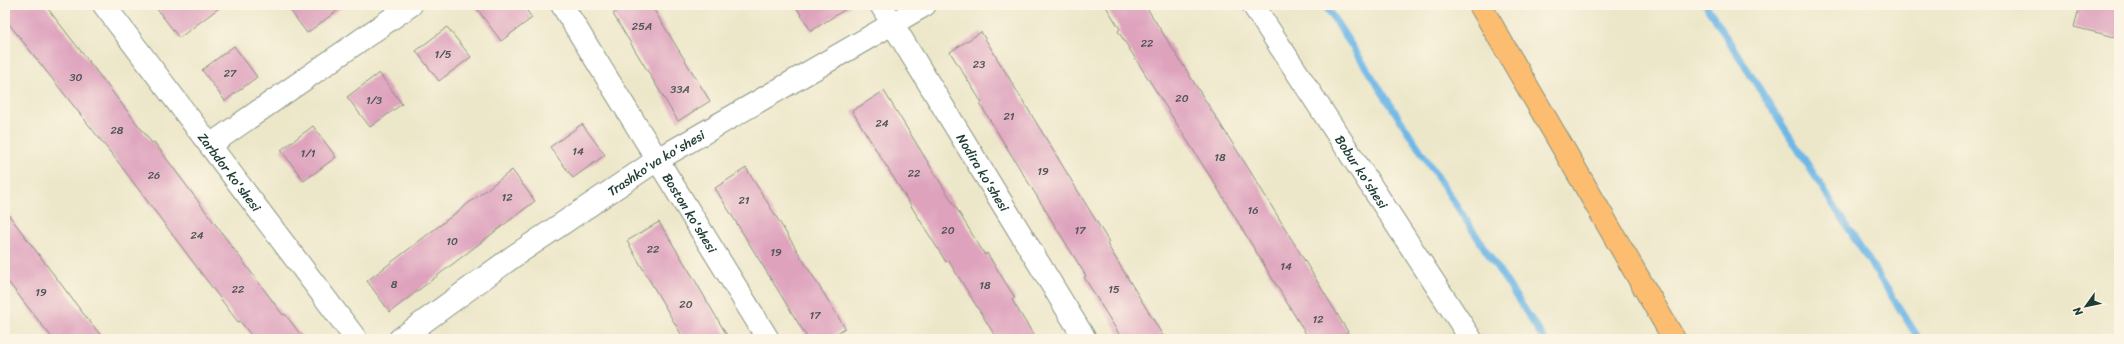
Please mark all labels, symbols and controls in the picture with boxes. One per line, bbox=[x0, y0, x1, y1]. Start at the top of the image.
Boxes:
house number: 25A bbox=[632, 17, 652, 36]
house number: 22 bbox=[1141, 34, 1154, 53]
house number: 1/5 bbox=[435, 45, 452, 64]
house number: 23 bbox=[973, 55, 985, 74]
house number: 27 bbox=[224, 64, 237, 83]
house number: 30 bbox=[70, 68, 83, 87]
house number: 33A bbox=[670, 80, 690, 99]
house number: 20 bbox=[1175, 89, 1189, 108]
house number: 1/3 bbox=[366, 91, 382, 110]
house number: 21 bbox=[1003, 107, 1015, 126]
house number: 24 bbox=[875, 114, 889, 133]
house number: 28 bbox=[111, 121, 124, 140]
street label: Trashko'va ko'shesi bbox=[603, 123, 710, 202]
street label: Zarbdor ko'shesi bbox=[192, 127, 267, 217]
street label: Nodira ko'shesi bbox=[950, 129, 1016, 216]
street label: Bobur ko'shesi bbox=[1329, 130, 1394, 214]
house number: 14 bbox=[572, 142, 584, 161]
house number: 1/1 bbox=[301, 144, 316, 163]
house number: 18 bbox=[1214, 148, 1226, 167]
house number: 19 bbox=[1037, 162, 1049, 181]
house number: 22 bbox=[908, 164, 921, 183]
house number: 26 bbox=[148, 166, 160, 185]
street label: Boston ko'shesi bbox=[656, 168, 724, 258]
house number: 12 bbox=[501, 188, 513, 207]
house number: 21 bbox=[738, 191, 750, 210]
house number: 16 bbox=[1248, 201, 1258, 220]
house number: 20 bbox=[941, 221, 955, 240]
house number: 17 bbox=[1075, 221, 1086, 240]
house number: 24 bbox=[190, 226, 204, 245]
house number: 10 bbox=[446, 232, 458, 251]
house number: 22 bbox=[647, 240, 660, 259]
house number: 19 bbox=[770, 243, 782, 262]
house number: 14 bbox=[1280, 257, 1292, 276]
house number: 8 bbox=[391, 275, 398, 294]
house number: 18 bbox=[979, 276, 991, 295]
house number: 22 bbox=[232, 280, 245, 299]
house number: 15 bbox=[1108, 280, 1120, 299]
house number: 19 bbox=[35, 283, 47, 302]
north arrow bbox=[2066, 286, 2106, 326]
house number: 20 bbox=[679, 295, 693, 314]
text: N bbox=[2068, 302, 2089, 320]
house number: 17 bbox=[810, 306, 821, 325]
house number: 12 bbox=[1312, 310, 1324, 329]

